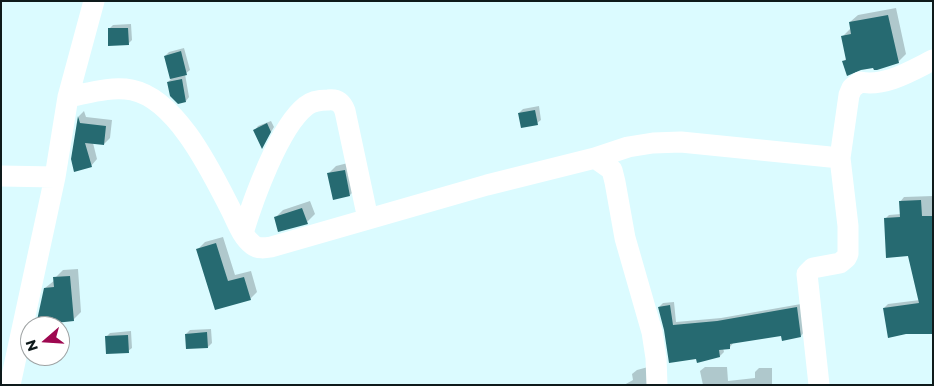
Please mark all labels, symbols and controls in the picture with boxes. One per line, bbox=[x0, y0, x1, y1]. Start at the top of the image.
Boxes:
north arrow bbox=[20, 316, 70, 366]
text: N bbox=[21, 337, 42, 354]

